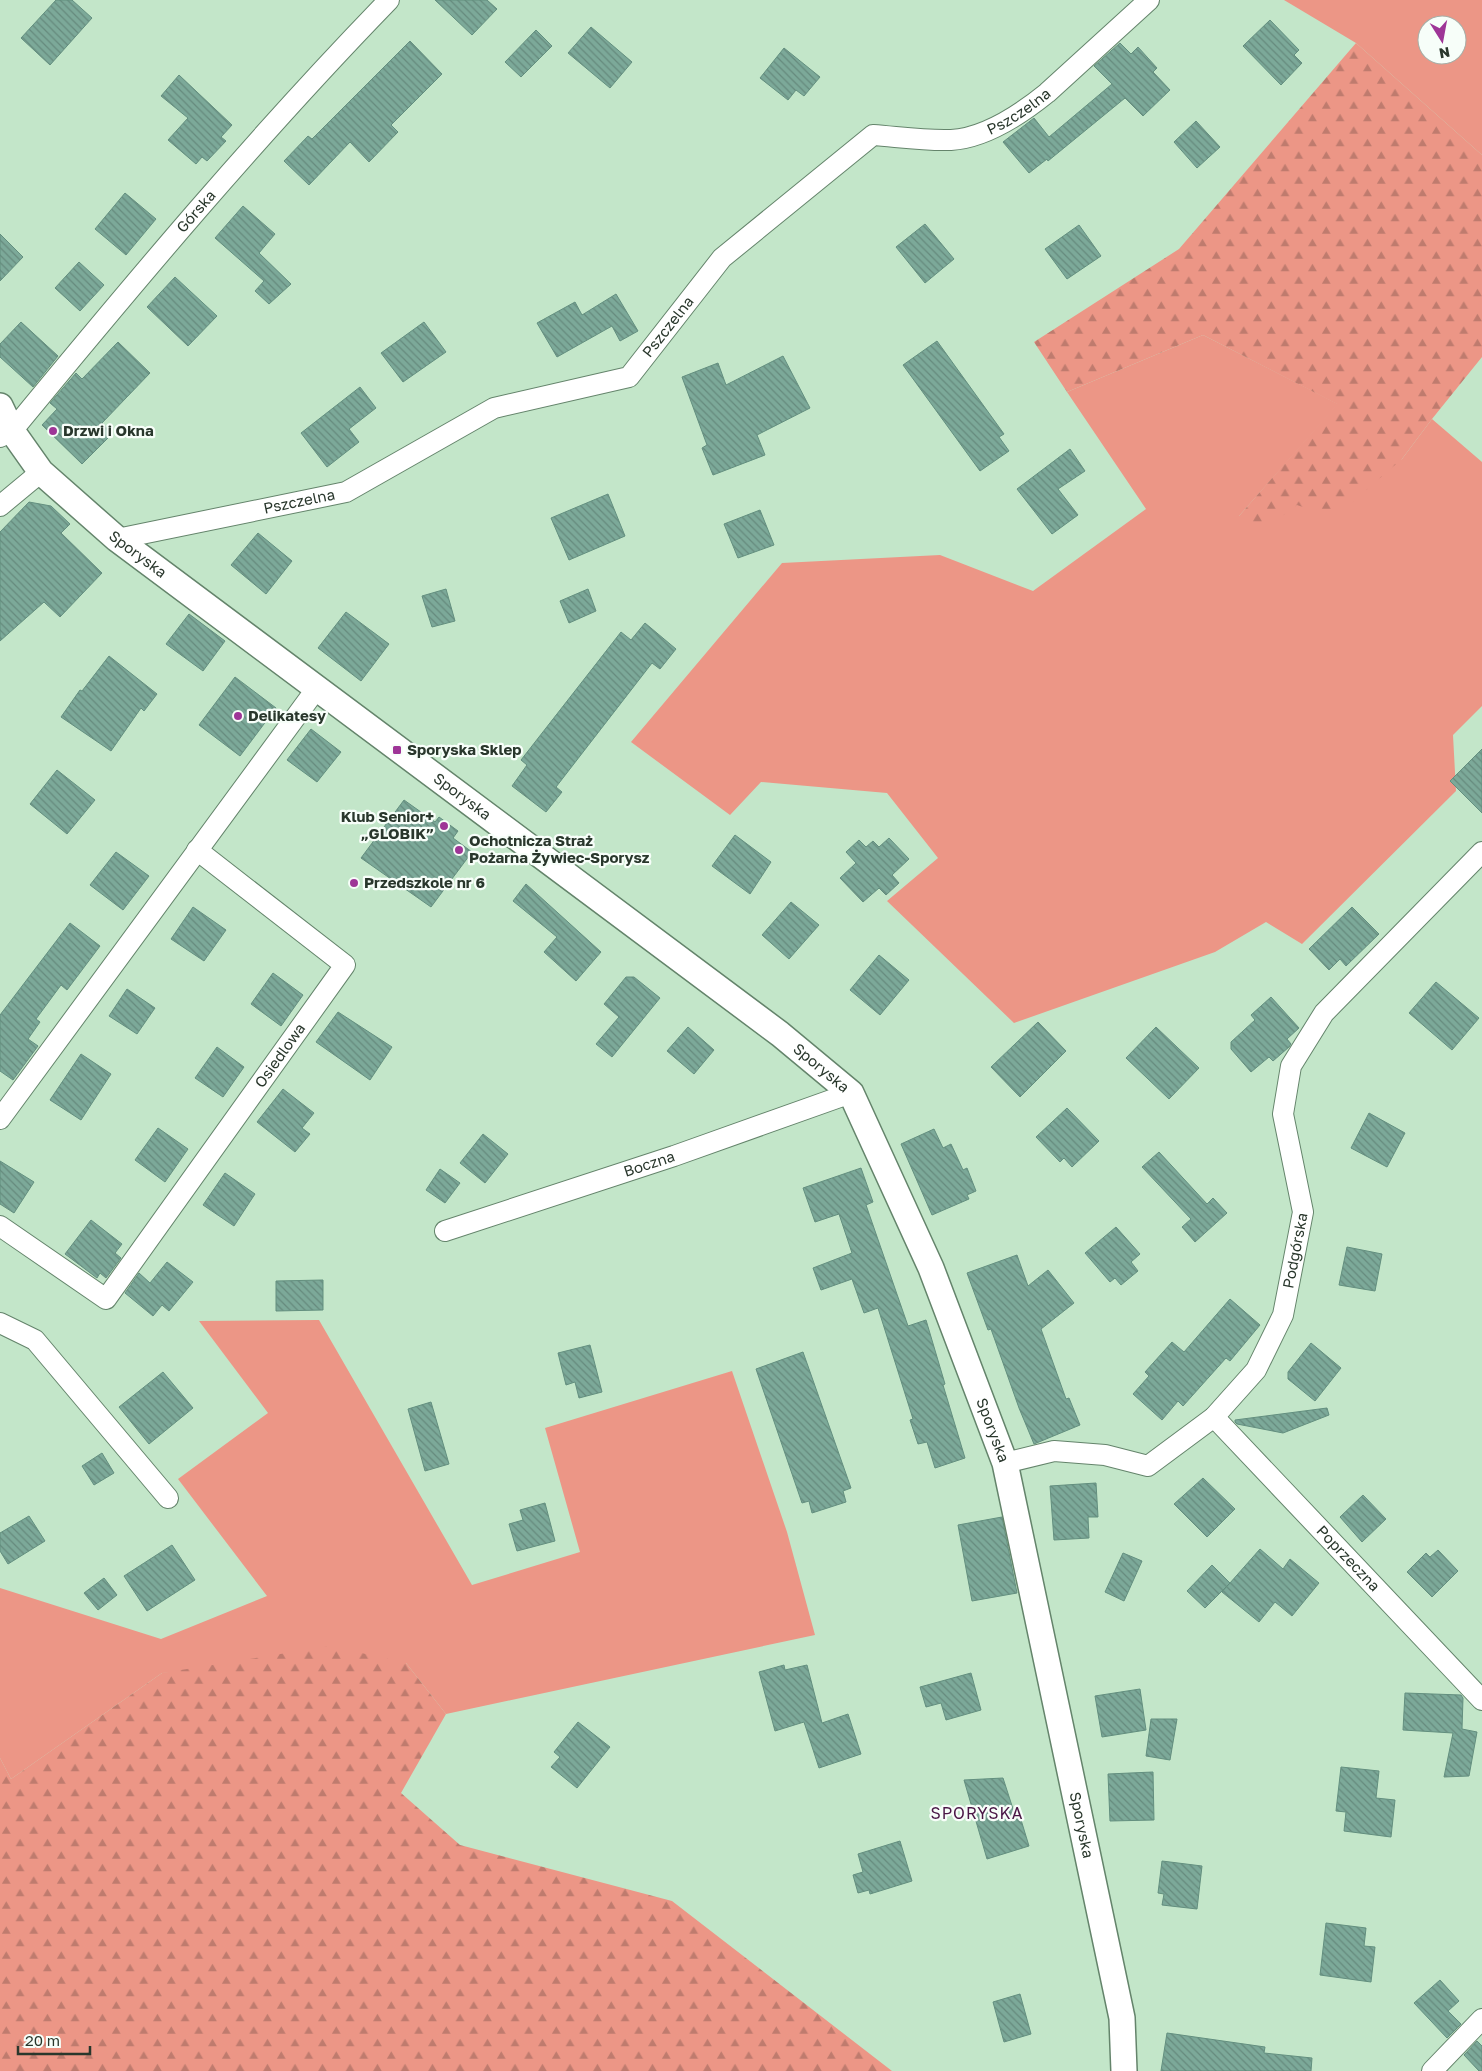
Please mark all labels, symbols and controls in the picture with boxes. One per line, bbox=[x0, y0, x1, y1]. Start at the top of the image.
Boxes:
north arrow bbox=[1417, 15, 1467, 65]
text: N bbox=[1438, 44, 1451, 63]
street label: Pszczelna bbox=[984, 84, 1054, 138]
street label: Górska bbox=[172, 186, 219, 236]
street label: Pszczelna bbox=[638, 292, 697, 360]
place label: Drzwi i Okna bbox=[63, 421, 154, 439]
marker: Drzwi i Okna bbox=[47, 425, 59, 437]
street label: Pszczelna bbox=[262, 485, 336, 517]
street label: Sporyska bbox=[106, 526, 171, 581]
place label: Delikatesy bbox=[248, 706, 326, 724]
marker: Delikatesy bbox=[232, 710, 244, 722]
place label: Sporyska Sklep bbox=[407, 740, 522, 758]
marker: Sporyska Sklep bbox=[391, 744, 403, 756]
street label: Sporyska bbox=[430, 769, 495, 823]
place label: Klub Senior+ „GLOBIK” bbox=[341, 807, 434, 842]
marker: Klub Senior+ „GLOBIK” bbox=[438, 820, 450, 832]
place label: Ochotnicza Straż Pożarna Żywiec-Sporysz bbox=[469, 831, 650, 866]
marker: Ochotnicza Straż Pożarna Żywiec-Sporysz bbox=[453, 844, 465, 856]
place label: Przedszkole nr 6 bbox=[364, 873, 485, 891]
marker: Przedszkole nr 6 bbox=[348, 877, 360, 889]
street label: Osiedlowa bbox=[250, 1019, 308, 1091]
street label: Sporyska bbox=[790, 1039, 853, 1096]
street label: Boczna bbox=[621, 1146, 677, 1180]
street label: Podgórska bbox=[1278, 1211, 1311, 1290]
street label: Sporyska bbox=[973, 1395, 1014, 1465]
street label: Poprzeczna bbox=[1313, 1521, 1384, 1595]
street label: Sporyska bbox=[1067, 1790, 1098, 1860]
district label: SPORYSKA bbox=[930, 1803, 1024, 1823]
scale bar bbox=[18, 2024, 90, 2056]
text: 20 m bbox=[25, 2031, 60, 2049]

